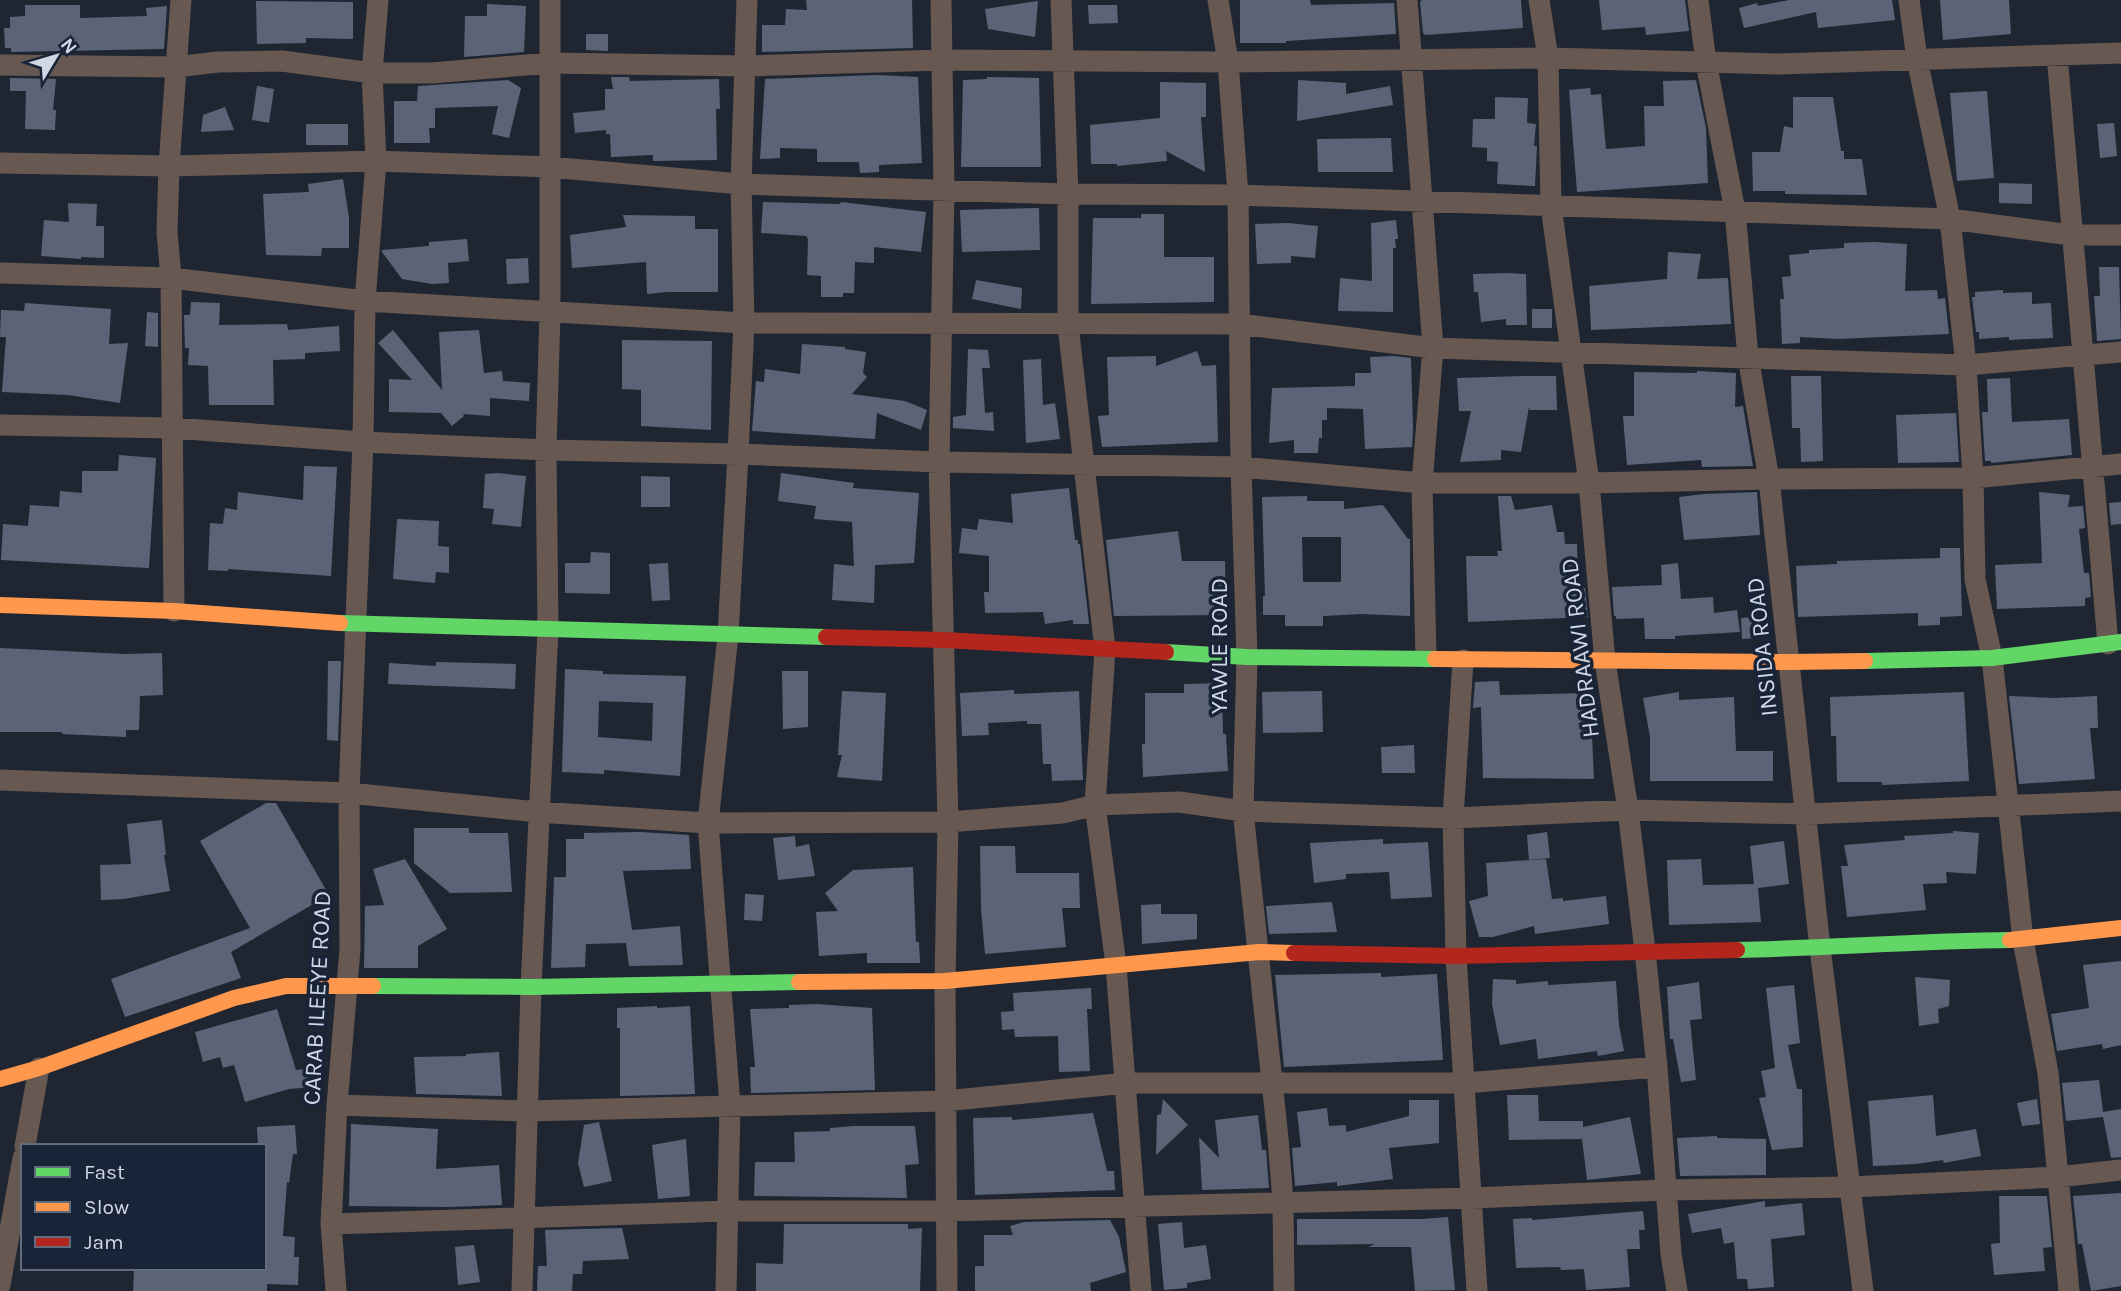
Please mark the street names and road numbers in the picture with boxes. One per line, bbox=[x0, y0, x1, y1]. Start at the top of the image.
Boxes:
street label: HADRAAWI ROAD bbox=[1555, 556, 1605, 740]
street label: INSIDA ROAD bbox=[1741, 576, 1783, 718]
street label: YAWLE ROAD bbox=[1205, 578, 1233, 714]
street label: CARAB ILEEYE ROAD bbox=[297, 890, 337, 1106]

